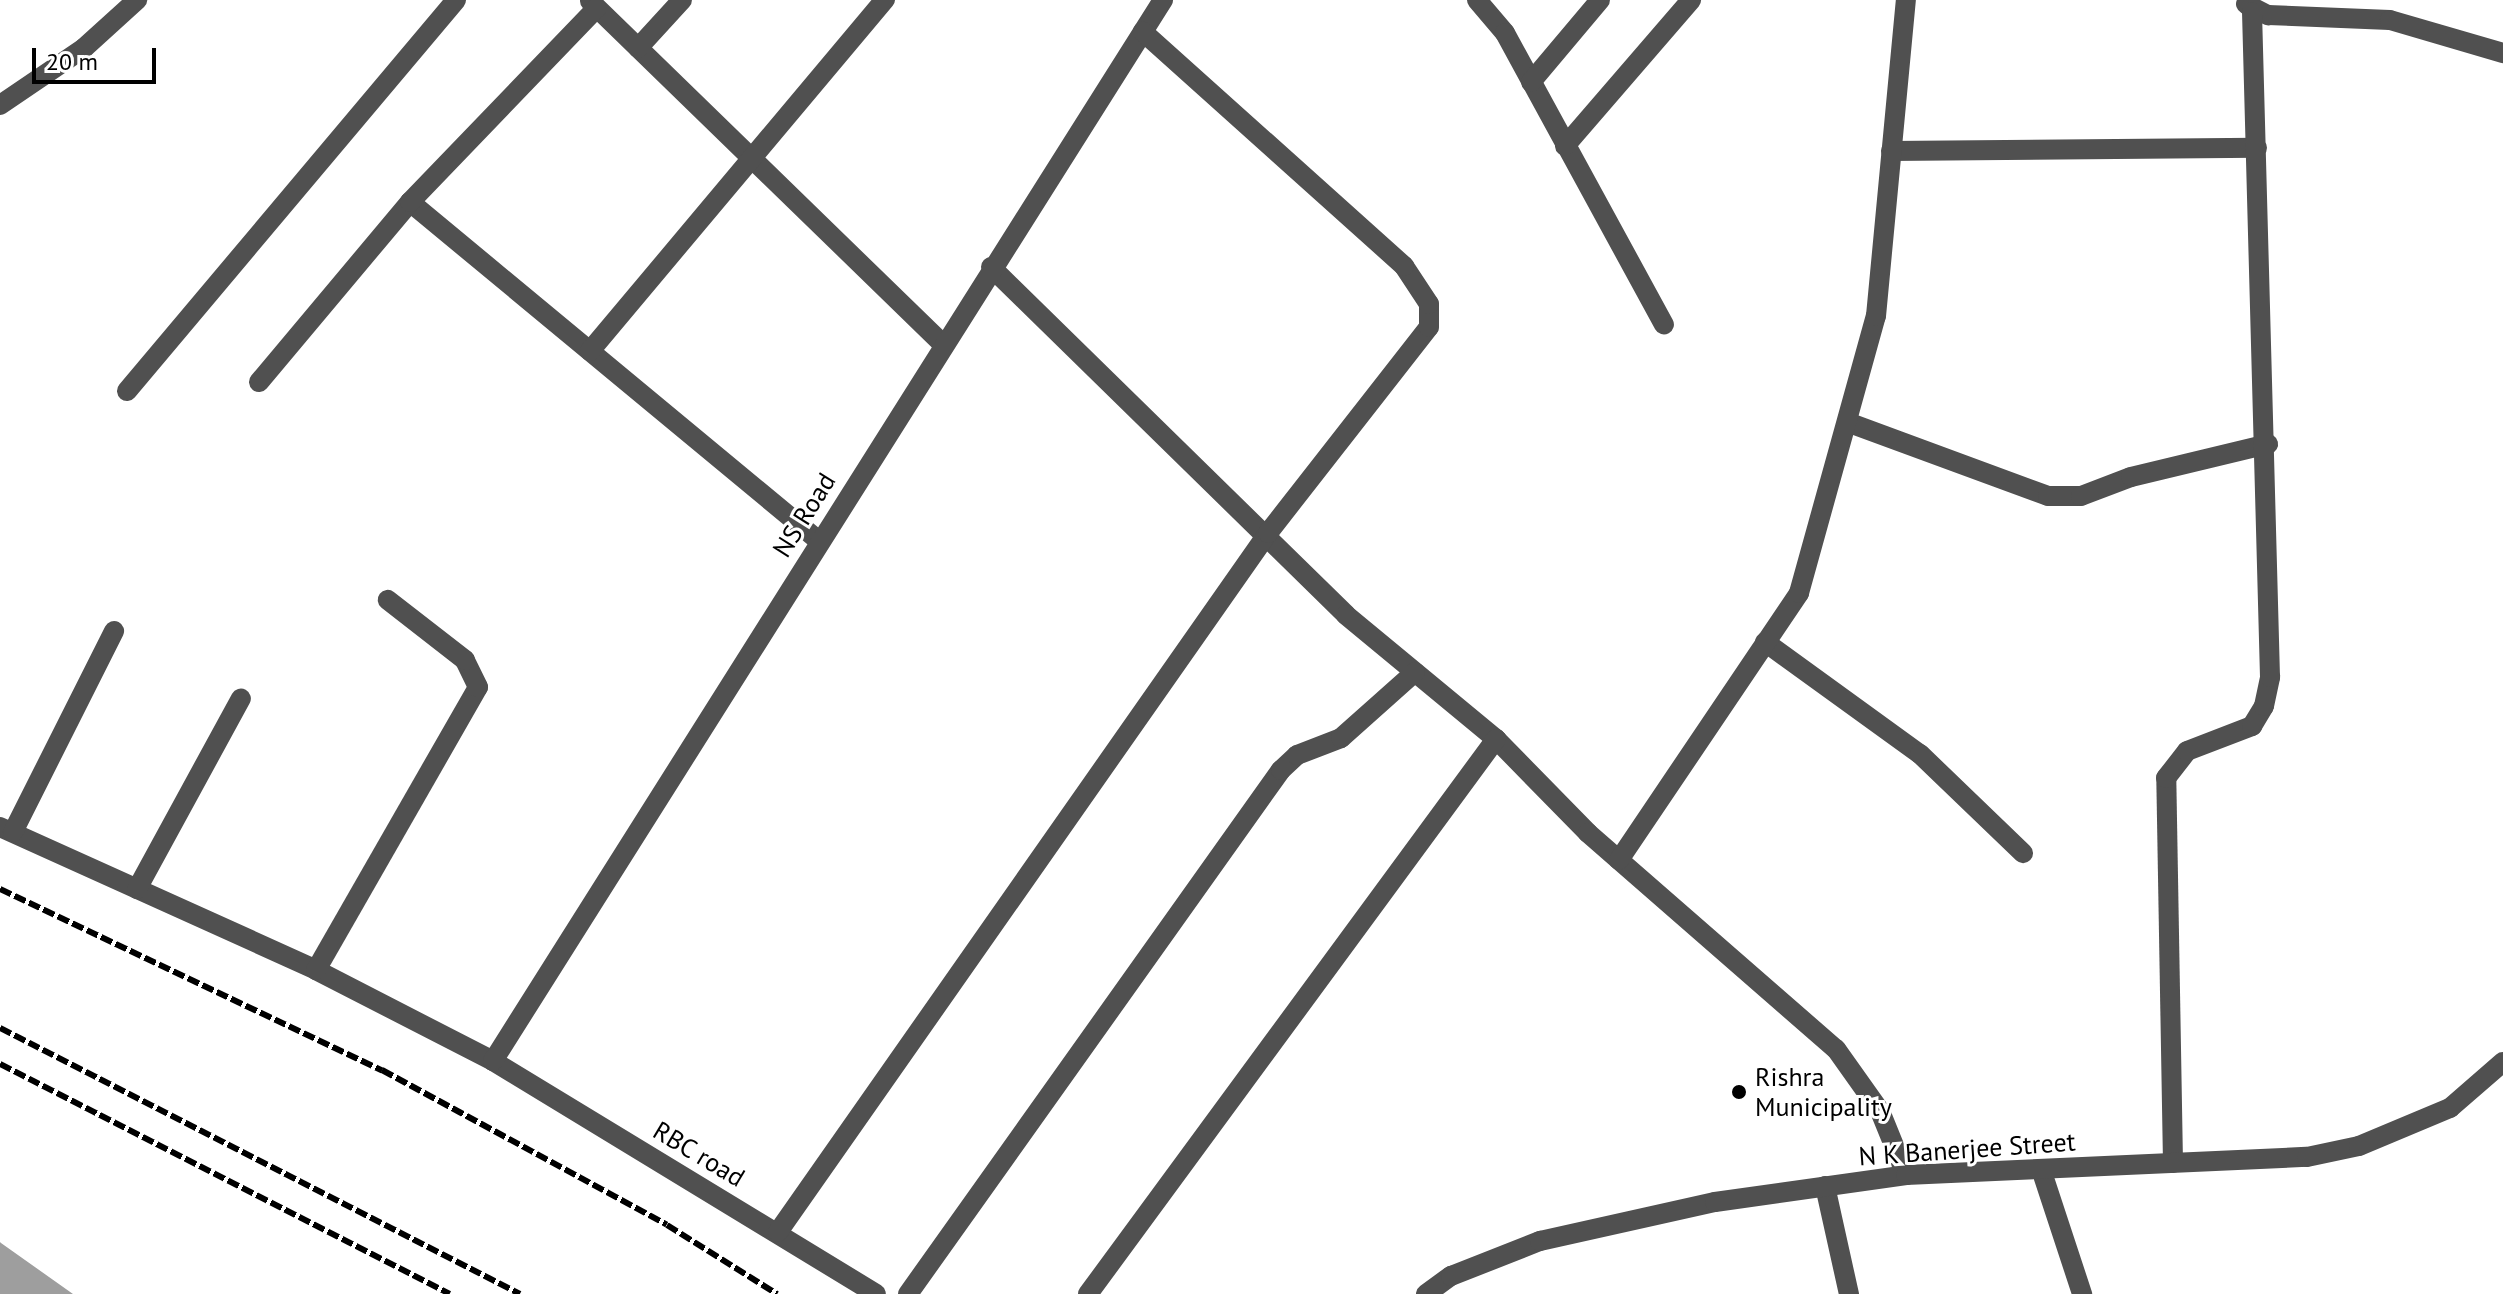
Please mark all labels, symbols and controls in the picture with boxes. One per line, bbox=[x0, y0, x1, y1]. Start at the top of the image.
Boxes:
scale bar bbox=[36, 32, 160, 82]
text: 20 m bbox=[46, 46, 98, 77]
street label: NS Road bbox=[766, 467, 842, 563]
place label: Rishra Municipality bbox=[1755, 1061, 1892, 1122]
marker: Rishra Municipality bbox=[1730, 1083, 1748, 1101]
street label: RBC road bbox=[647, 1114, 751, 1194]
street label: N K Banerjee Street bbox=[1857, 1126, 2077, 1172]

